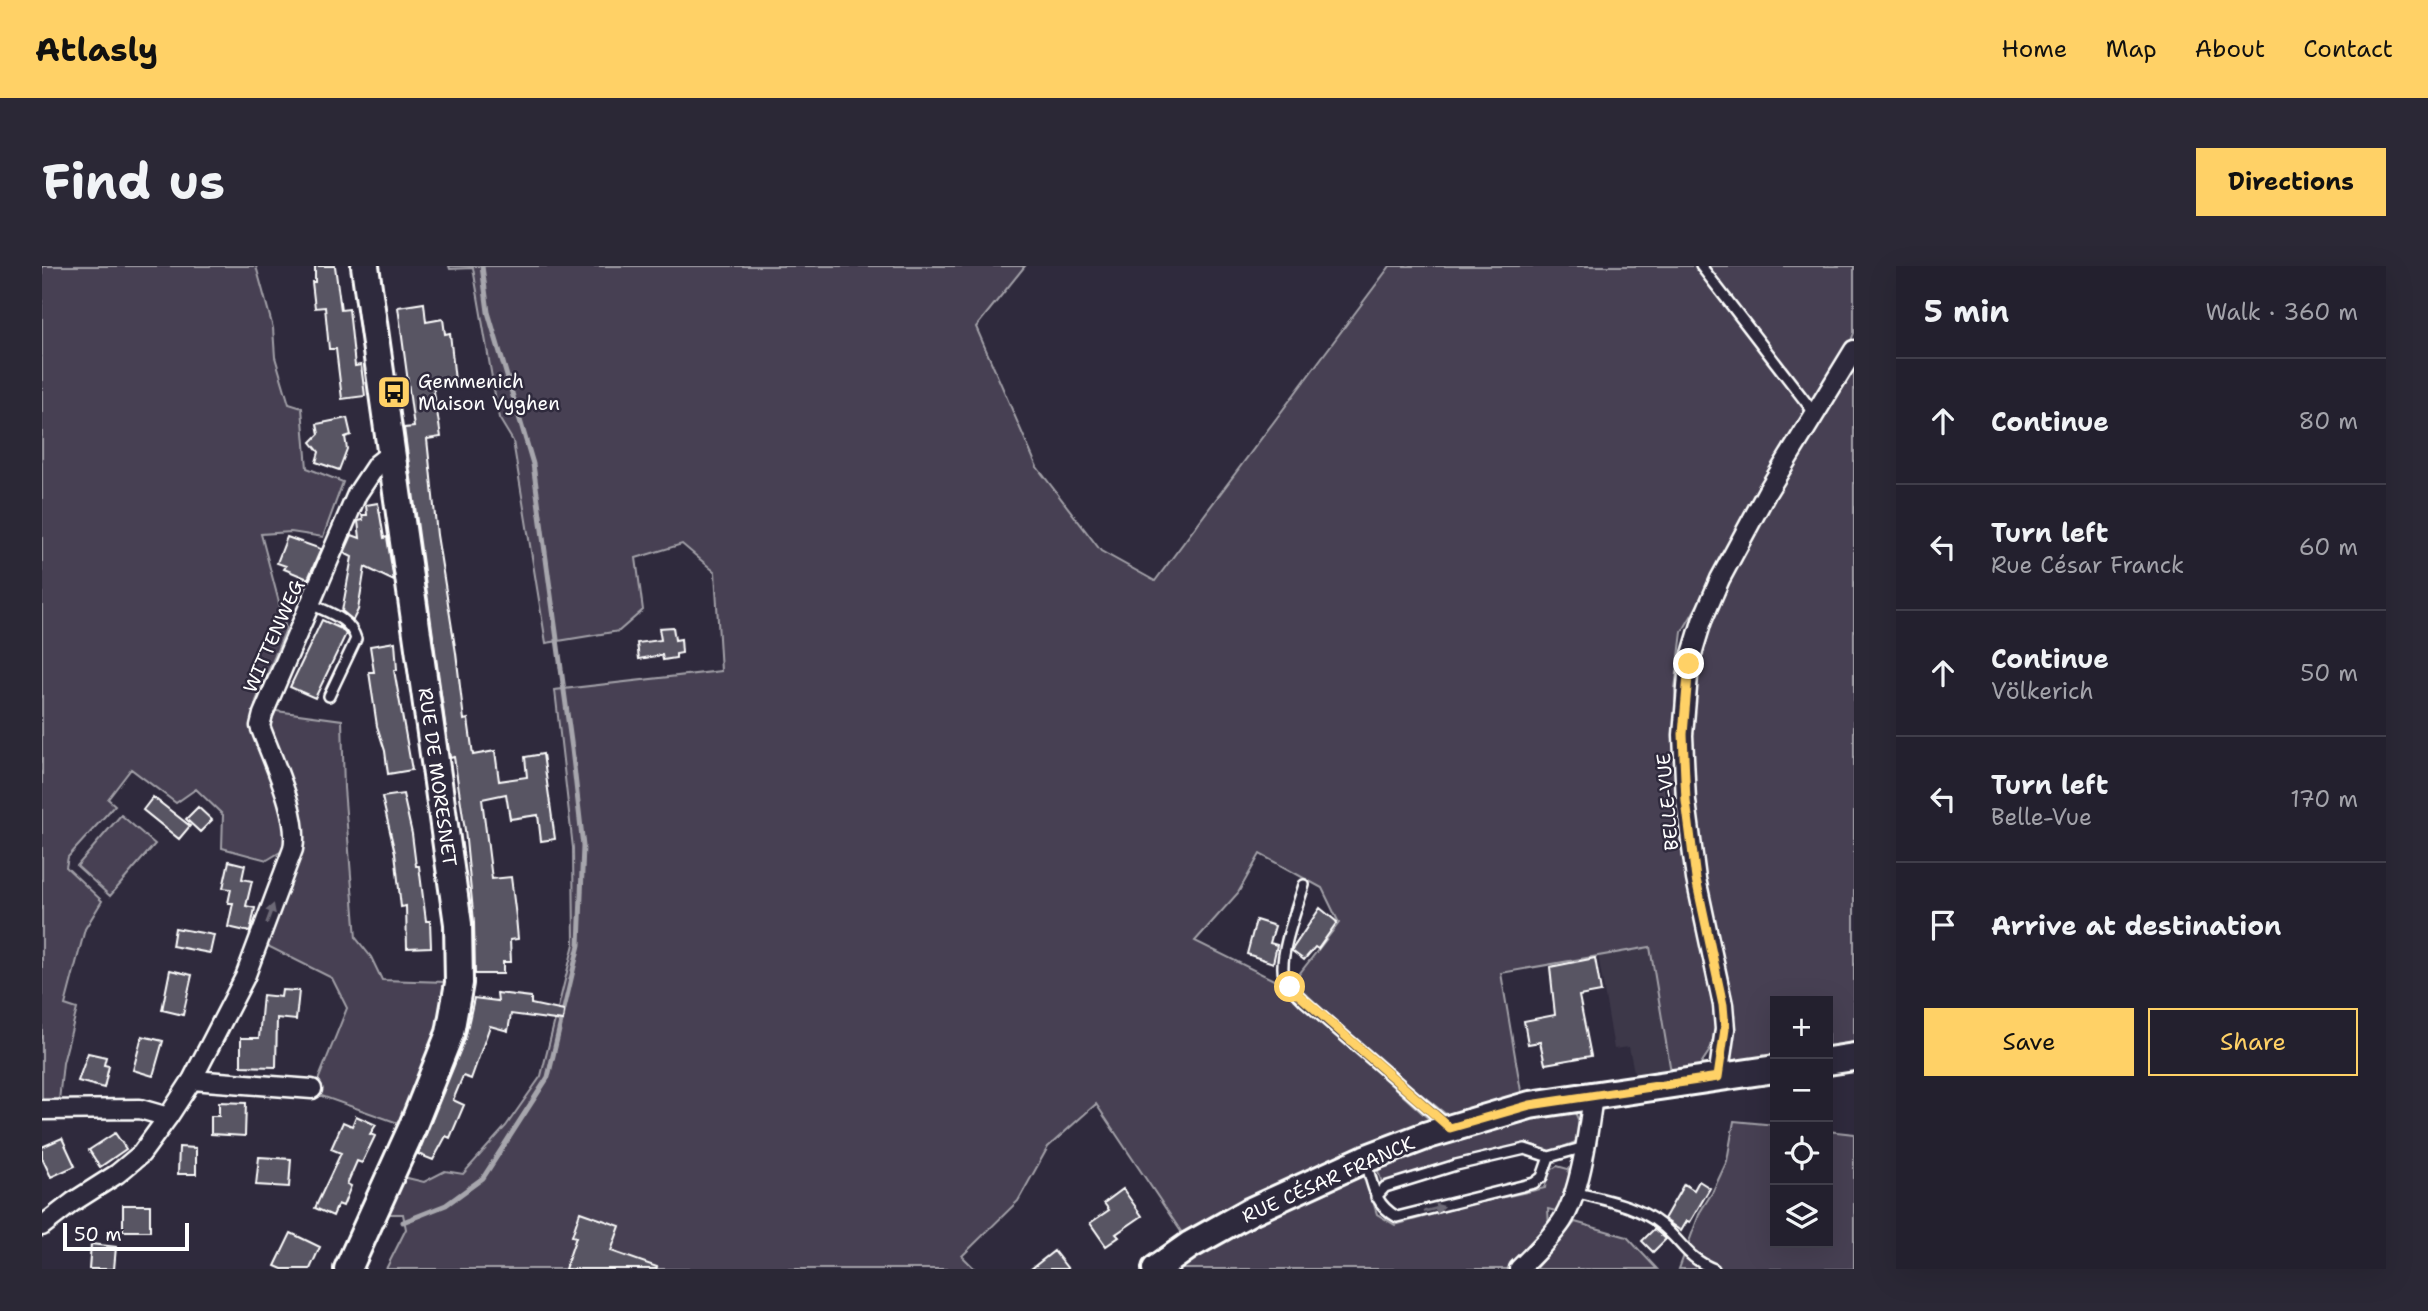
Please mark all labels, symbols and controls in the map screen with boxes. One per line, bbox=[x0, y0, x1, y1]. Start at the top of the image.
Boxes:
text: Atlasly bbox=[35, 27, 158, 72]
text: Home bbox=[2001, 33, 2067, 65]
text: Map bbox=[2105, 33, 2157, 65]
text: About bbox=[2195, 33, 2265, 65]
text: Contact bbox=[2303, 33, 2393, 65]
button: Directions bbox=[2196, 148, 2386, 216]
text: Find us bbox=[42, 149, 225, 215]
text: 5 min bbox=[1924, 291, 2009, 332]
text: Walk · 360 m bbox=[2205, 297, 2358, 327]
place label: Gemmenich Maison Vyghen bbox=[418, 369, 560, 416]
bus stop icon: Gemmenich Maison Vyghen bbox=[375, 373, 413, 411]
icon: ahead bbox=[1924, 402, 1962, 440]
text: Continue bbox=[1991, 404, 2109, 439]
text: 80 m bbox=[2299, 406, 2358, 436]
text: Turn left bbox=[1991, 515, 2108, 550]
icon: left bbox=[1924, 528, 1962, 566]
text: 60 m bbox=[2299, 532, 2358, 562]
text: Rue César Franck bbox=[1991, 550, 2184, 580]
street label: WITTENWEG bbox=[237, 576, 310, 697]
text: Continue bbox=[1991, 641, 2109, 676]
route end bbox=[1673, 648, 1704, 679]
icon: ahead bbox=[1924, 654, 1962, 692]
text: 50 m bbox=[2300, 658, 2358, 688]
text: Völkerich bbox=[1991, 676, 2094, 706]
street label: RUE DE MORESNET bbox=[413, 686, 462, 868]
street label: BELLE-VUE bbox=[1651, 752, 1684, 852]
text: Turn left bbox=[1991, 767, 2108, 802]
icon: left bbox=[1924, 780, 1962, 818]
text: 170 m bbox=[2290, 784, 2358, 814]
text: Belle-Vue bbox=[1991, 802, 2092, 832]
one-way arrow bbox=[265, 904, 276, 925]
icon: arrive bbox=[1924, 906, 1962, 944]
text: Arrive at destination bbox=[1991, 908, 2281, 943]
route start bbox=[1274, 971, 1305, 1002]
map controls bbox=[1770, 996, 1833, 1248]
button: + bbox=[1770, 996, 1833, 1059]
button: Save bbox=[1924, 1008, 2134, 1076]
button: Share bbox=[2148, 1008, 2358, 1076]
button: − bbox=[1770, 1059, 1833, 1122]
button: locate bbox=[1770, 1122, 1833, 1185]
street label: RUE CÉSAR FRANCK bbox=[1238, 1129, 1418, 1229]
button: layers bbox=[1770, 1185, 1833, 1248]
one-way arrow bbox=[1424, 1203, 1446, 1214]
scale bar bbox=[63, 1220, 189, 1252]
text: 50 m bbox=[74, 1222, 122, 1247]

